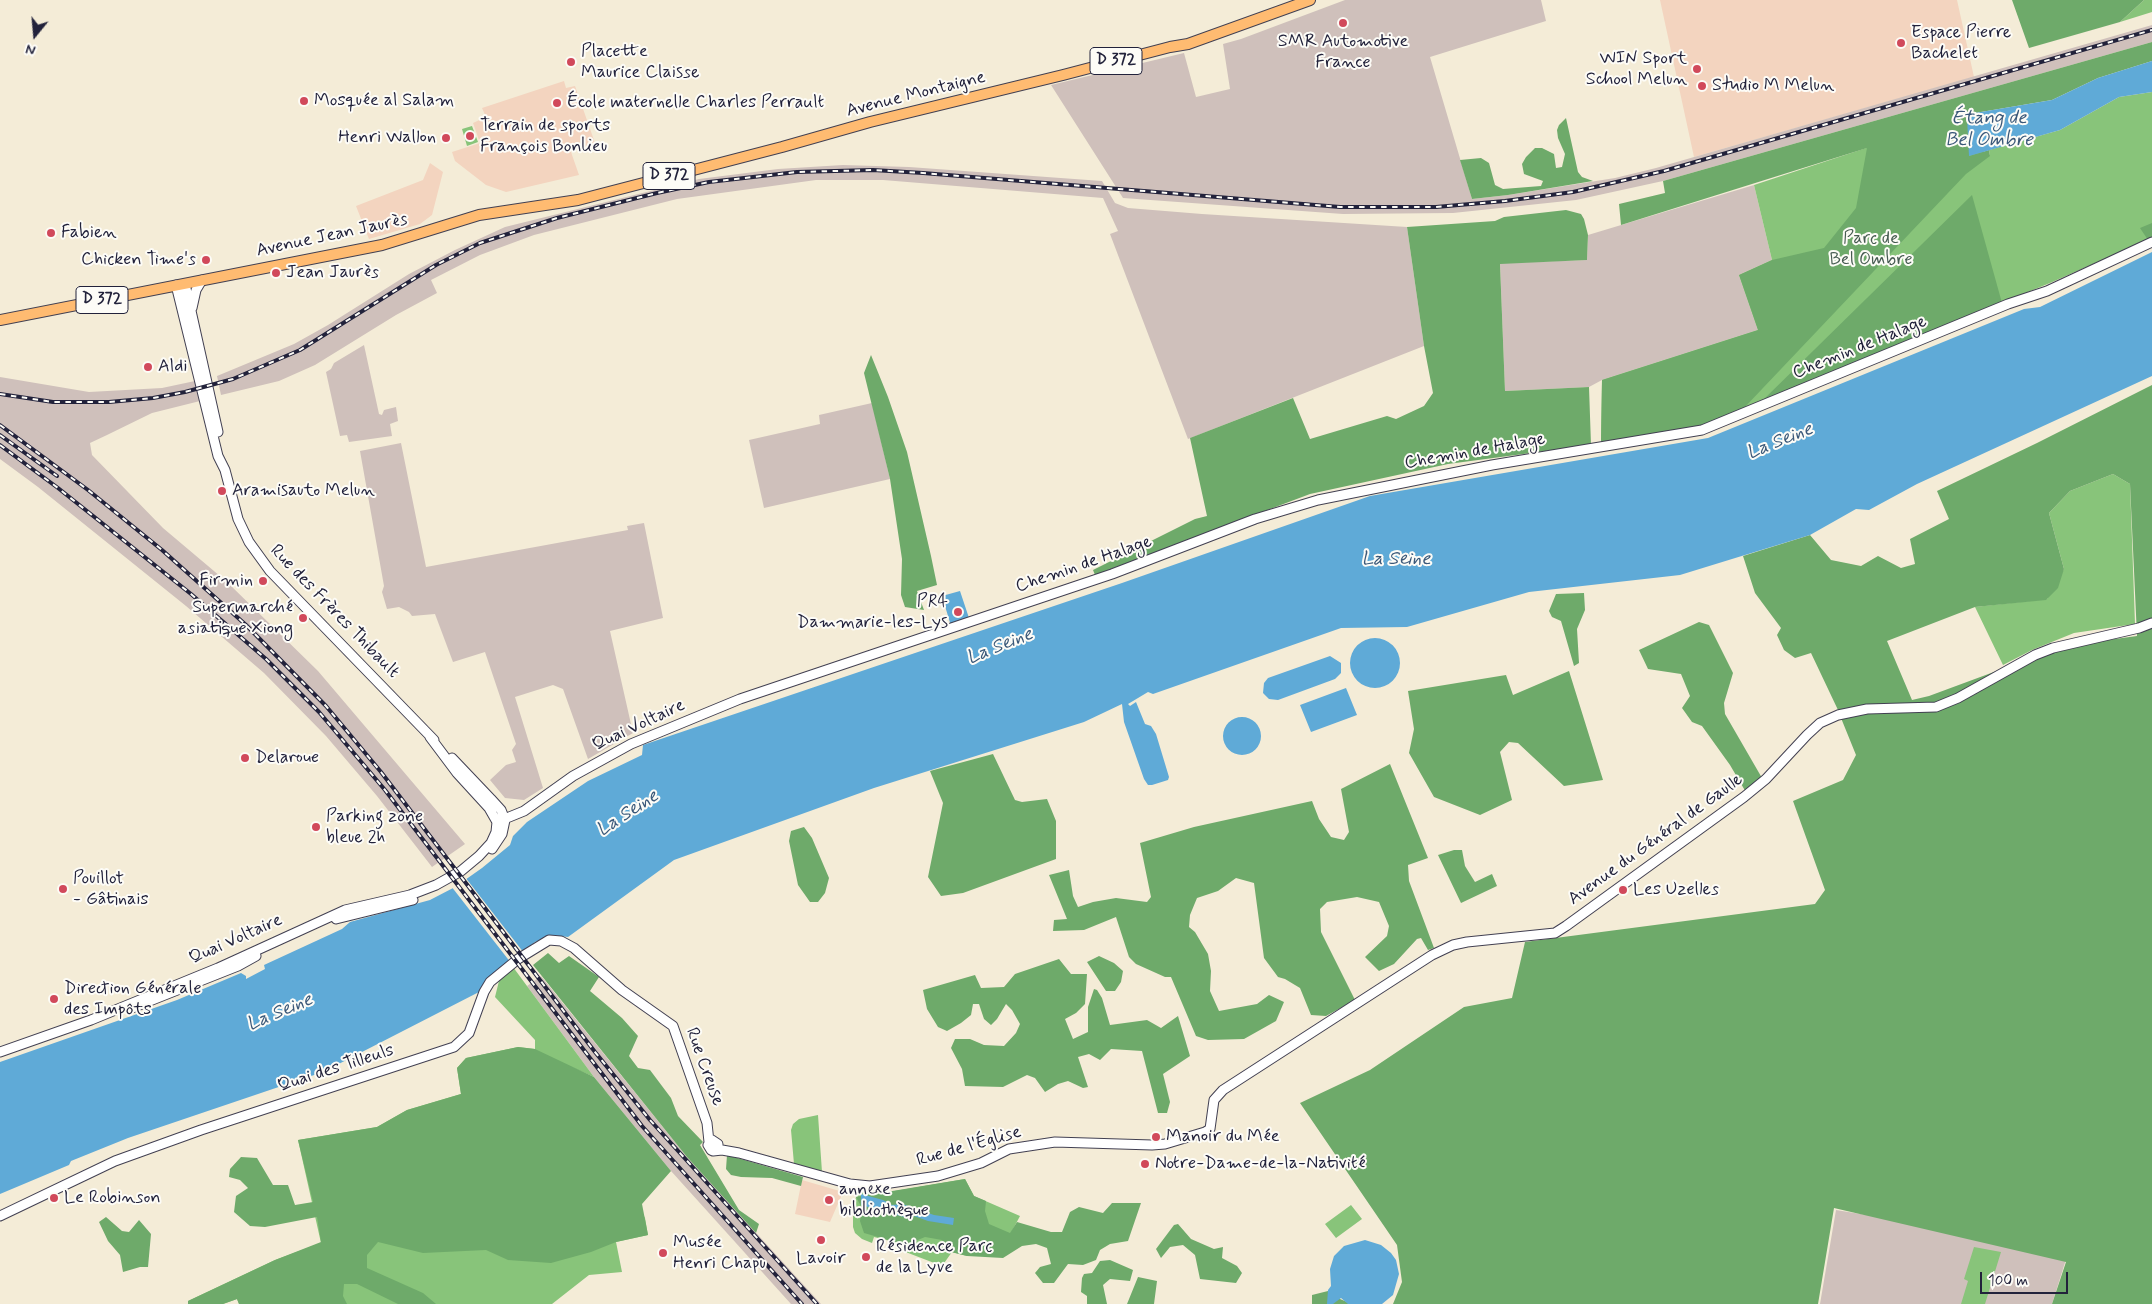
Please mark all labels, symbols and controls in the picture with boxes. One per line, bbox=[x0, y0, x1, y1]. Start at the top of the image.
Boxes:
north arrow bbox=[10, 10, 60, 60]
marker: SMR Automotive France bbox=[1337, 17, 1349, 29]
place label: Espace Pierre Bachelet bbox=[1911, 22, 2011, 64]
place label: SMR Automotive France bbox=[1278, 31, 1408, 74]
marker: Espace Pierre Bachelet bbox=[1895, 37, 1907, 49]
text: N bbox=[24, 39, 38, 59]
place label: Placette Maurice Claisse bbox=[581, 41, 699, 84]
road number: D 372 bbox=[1090, 48, 1142, 74]
place label: WIN Sport School Melun bbox=[1586, 48, 1687, 90]
marker: Placette Maurice Claisse bbox=[565, 56, 577, 68]
marker: WIN Sport School Melun bbox=[1691, 63, 1703, 75]
street label: Avenue Montaigne bbox=[844, 67, 988, 123]
place label: Studio M Melun bbox=[1712, 75, 1834, 97]
marker: Studio M Melun bbox=[1696, 80, 1708, 92]
place label: Mosquée al Salam bbox=[314, 90, 454, 112]
place label: École maternelle Charles Perrault bbox=[567, 92, 824, 114]
marker: Mosquée al Salam bbox=[298, 95, 310, 107]
marker: École maternelle Charles Perrault bbox=[551, 97, 563, 109]
water label: Étang de Bel Ombre bbox=[1945, 108, 2033, 152]
place label: Terrain de sports François Bonlieu bbox=[480, 115, 610, 158]
place label: Henri Wallon bbox=[338, 127, 436, 149]
marker: Terrain de sports François Bonlieu bbox=[464, 130, 476, 142]
marker: Henri Wallon bbox=[440, 132, 452, 144]
road number: D 372 bbox=[643, 162, 695, 190]
street label: Avenue Jean Jaurès bbox=[254, 209, 410, 263]
place label: Fabien bbox=[61, 222, 116, 244]
marker: Fabien bbox=[45, 227, 57, 239]
park label: Parc de Bel Ombre bbox=[1829, 228, 1913, 270]
place label: Chicken Time's bbox=[81, 249, 196, 271]
marker: Chicken Time's bbox=[200, 254, 212, 266]
place label: Jean Jaurès bbox=[286, 262, 379, 284]
marker: Jean Jaurès bbox=[270, 267, 282, 279]
road number: D 372 bbox=[76, 286, 128, 314]
street label: Chemin de Halage bbox=[1790, 311, 1930, 385]
place label: Aldi bbox=[158, 356, 187, 378]
marker: Aldi bbox=[142, 361, 154, 373]
water label: La Seine bbox=[1744, 418, 1816, 466]
street label: Chemin de Halage bbox=[1403, 429, 1547, 475]
place label: Aramisauto Melun bbox=[232, 480, 375, 502]
marker: Aramisauto Melun bbox=[216, 485, 228, 497]
street label: Chemin de Halage bbox=[1013, 532, 1155, 598]
street label: Rue des Frères Thibault bbox=[265, 541, 403, 683]
water label: La Seine bbox=[1361, 549, 1431, 571]
place label: Firmin bbox=[199, 570, 253, 592]
marker: Firmin bbox=[257, 575, 269, 587]
place label: PR4 Dammarie-les-Lys bbox=[797, 591, 948, 634]
place label: Supermarché asiatique Xiong bbox=[178, 597, 293, 640]
marker: PR4 Dammarie-les-Lys bbox=[952, 606, 964, 618]
marker: Supermarché asiatique Xiong bbox=[297, 612, 309, 624]
water label: La Seine bbox=[964, 623, 1036, 671]
street label: Quai Voltaire bbox=[589, 695, 689, 757]
place label: Delaroue bbox=[255, 747, 319, 769]
marker: Delaroue bbox=[239, 752, 251, 764]
street label: Avenue du Général de Gaulle bbox=[1564, 769, 1748, 911]
water label: La Seine bbox=[593, 786, 663, 842]
place label: Parking zone bleue 2h bbox=[326, 806, 423, 849]
marker: Parking zone bleue 2h bbox=[310, 821, 322, 833]
place label: Pouillot - Gâtinais bbox=[73, 868, 148, 911]
place label: Les Uzelles bbox=[1633, 879, 1719, 901]
marker: Pouillot - Gâtinais bbox=[57, 883, 69, 895]
marker: Les Uzelles bbox=[1617, 884, 1629, 896]
street label: Quai Voltaire bbox=[186, 910, 286, 970]
place label: Direction Générale des Impôts bbox=[64, 978, 202, 1021]
water label: La Seine bbox=[244, 989, 316, 1037]
marker: Direction Générale des Impôts bbox=[48, 993, 60, 1005]
street label: Rue Creuse bbox=[680, 1025, 728, 1109]
street label: Quai des Tilleuls bbox=[275, 1040, 397, 1098]
street label: Rue de l'Église bbox=[914, 1122, 1024, 1172]
place label: Manoir du Mée bbox=[1166, 1126, 1280, 1148]
marker: Manoir du Mée bbox=[1150, 1131, 1162, 1143]
place label: Notre-Dame-de-la-Nativité bbox=[1155, 1153, 1365, 1175]
marker: Notre-Dame-de-la-Nativité bbox=[1139, 1158, 1151, 1170]
place label: annexe bibliothèque bbox=[839, 1179, 929, 1222]
place label: Le Robinson bbox=[64, 1187, 161, 1209]
marker: Le Robinson bbox=[48, 1192, 60, 1204]
marker: annexe bibliothèque bbox=[823, 1194, 835, 1206]
place label: Musée Henri Chapu bbox=[673, 1232, 766, 1274]
marker: Lavoir bbox=[815, 1234, 827, 1246]
place label: Résidence Parc de la Lyve bbox=[876, 1236, 992, 1278]
marker: Musée Henri Chapu bbox=[657, 1247, 669, 1259]
place label: Lavoir bbox=[796, 1248, 846, 1270]
marker: Résidence Parc de la Lyve bbox=[860, 1251, 872, 1263]
scale bar bbox=[1982, 1262, 2070, 1294]
text: 100 m bbox=[1988, 1271, 2028, 1291]

